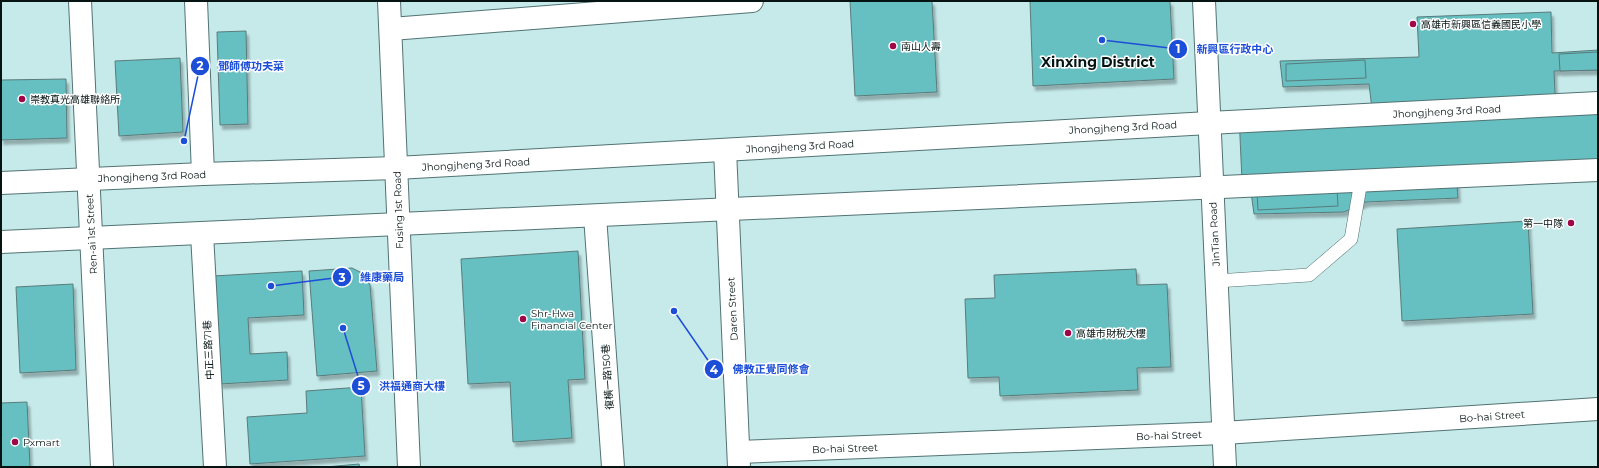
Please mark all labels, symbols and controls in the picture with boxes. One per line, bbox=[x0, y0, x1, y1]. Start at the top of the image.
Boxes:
place label: 高雄市新興區信義國民小學 bbox=[1421, 18, 1541, 31]
marker: 高雄市新興區信義國民小學 bbox=[1408, 19, 1418, 29]
callout: 新興區行政中心 bbox=[1168, 37, 1281, 60]
place label: 南山人壽 bbox=[901, 40, 941, 53]
marker: 南山人壽 bbox=[888, 41, 898, 51]
text: 1 bbox=[1176, 41, 1180, 56]
text: 新興區行政中心 bbox=[1197, 42, 1274, 56]
district label: Xinxing District bbox=[1041, 53, 1155, 71]
callout: 鄧師傅功夫菜 bbox=[190, 55, 292, 78]
text: 2 bbox=[196, 58, 204, 73]
text: 鄧師傅功夫菜 bbox=[218, 59, 284, 73]
place label: 崇教真光高雄聯絡所 bbox=[30, 93, 120, 106]
marker: 崇教真光高雄聯絡所 bbox=[17, 94, 27, 104]
street label: Jhongjheng 3rd Road bbox=[1392, 102, 1502, 121]
street label: Jhongjheng 3rd Road bbox=[1068, 118, 1178, 137]
street label: Jhongjheng 3rd Road bbox=[745, 137, 855, 156]
street label: Jhongjheng 3rd Road bbox=[421, 155, 531, 174]
street label: Jhongjheng 3rd Road bbox=[97, 168, 206, 185]
street label: Fusing 1st Road bbox=[391, 171, 406, 249]
street label: Ren-ai 1st Street bbox=[83, 193, 100, 274]
street label: JinTian Road bbox=[1206, 202, 1223, 267]
place label: 第一中隊 bbox=[1523, 217, 1563, 230]
marker: 第一中隊 bbox=[1566, 218, 1576, 228]
callout: 維康藥局 bbox=[332, 266, 412, 289]
text: 3 bbox=[337, 270, 346, 285]
text: 維康藥局 bbox=[360, 270, 404, 284]
street label: Daren Street bbox=[724, 277, 741, 341]
place label: Shr-Hwa Financial Center bbox=[531, 307, 612, 332]
marker: Shr-Hwa Financial Center bbox=[518, 314, 528, 324]
street label: 中正三路71巷 bbox=[200, 320, 217, 380]
place label: 高雄市財稅大樓 bbox=[1076, 327, 1146, 340]
marker: 高雄市財稅大樓 bbox=[1063, 328, 1073, 338]
street label: 復橫一路150巷 bbox=[599, 344, 616, 410]
callout: 佛教正覺同修會 bbox=[704, 358, 817, 381]
text: 4 bbox=[710, 362, 719, 377]
text: 佛教正覺同修會 bbox=[733, 362, 810, 376]
callout: 洪福通商大樓 bbox=[351, 375, 453, 398]
text: 5 bbox=[357, 378, 365, 393]
text: 洪福通商大樓 bbox=[379, 379, 445, 393]
street label: Bo-hai Street bbox=[1459, 408, 1525, 425]
street label: Bo-hai Street bbox=[1136, 428, 1202, 443]
place label: Pxmart bbox=[23, 436, 60, 449]
marker: Pxmart bbox=[10, 437, 20, 447]
street label: Bo-hai Street bbox=[812, 441, 878, 456]

